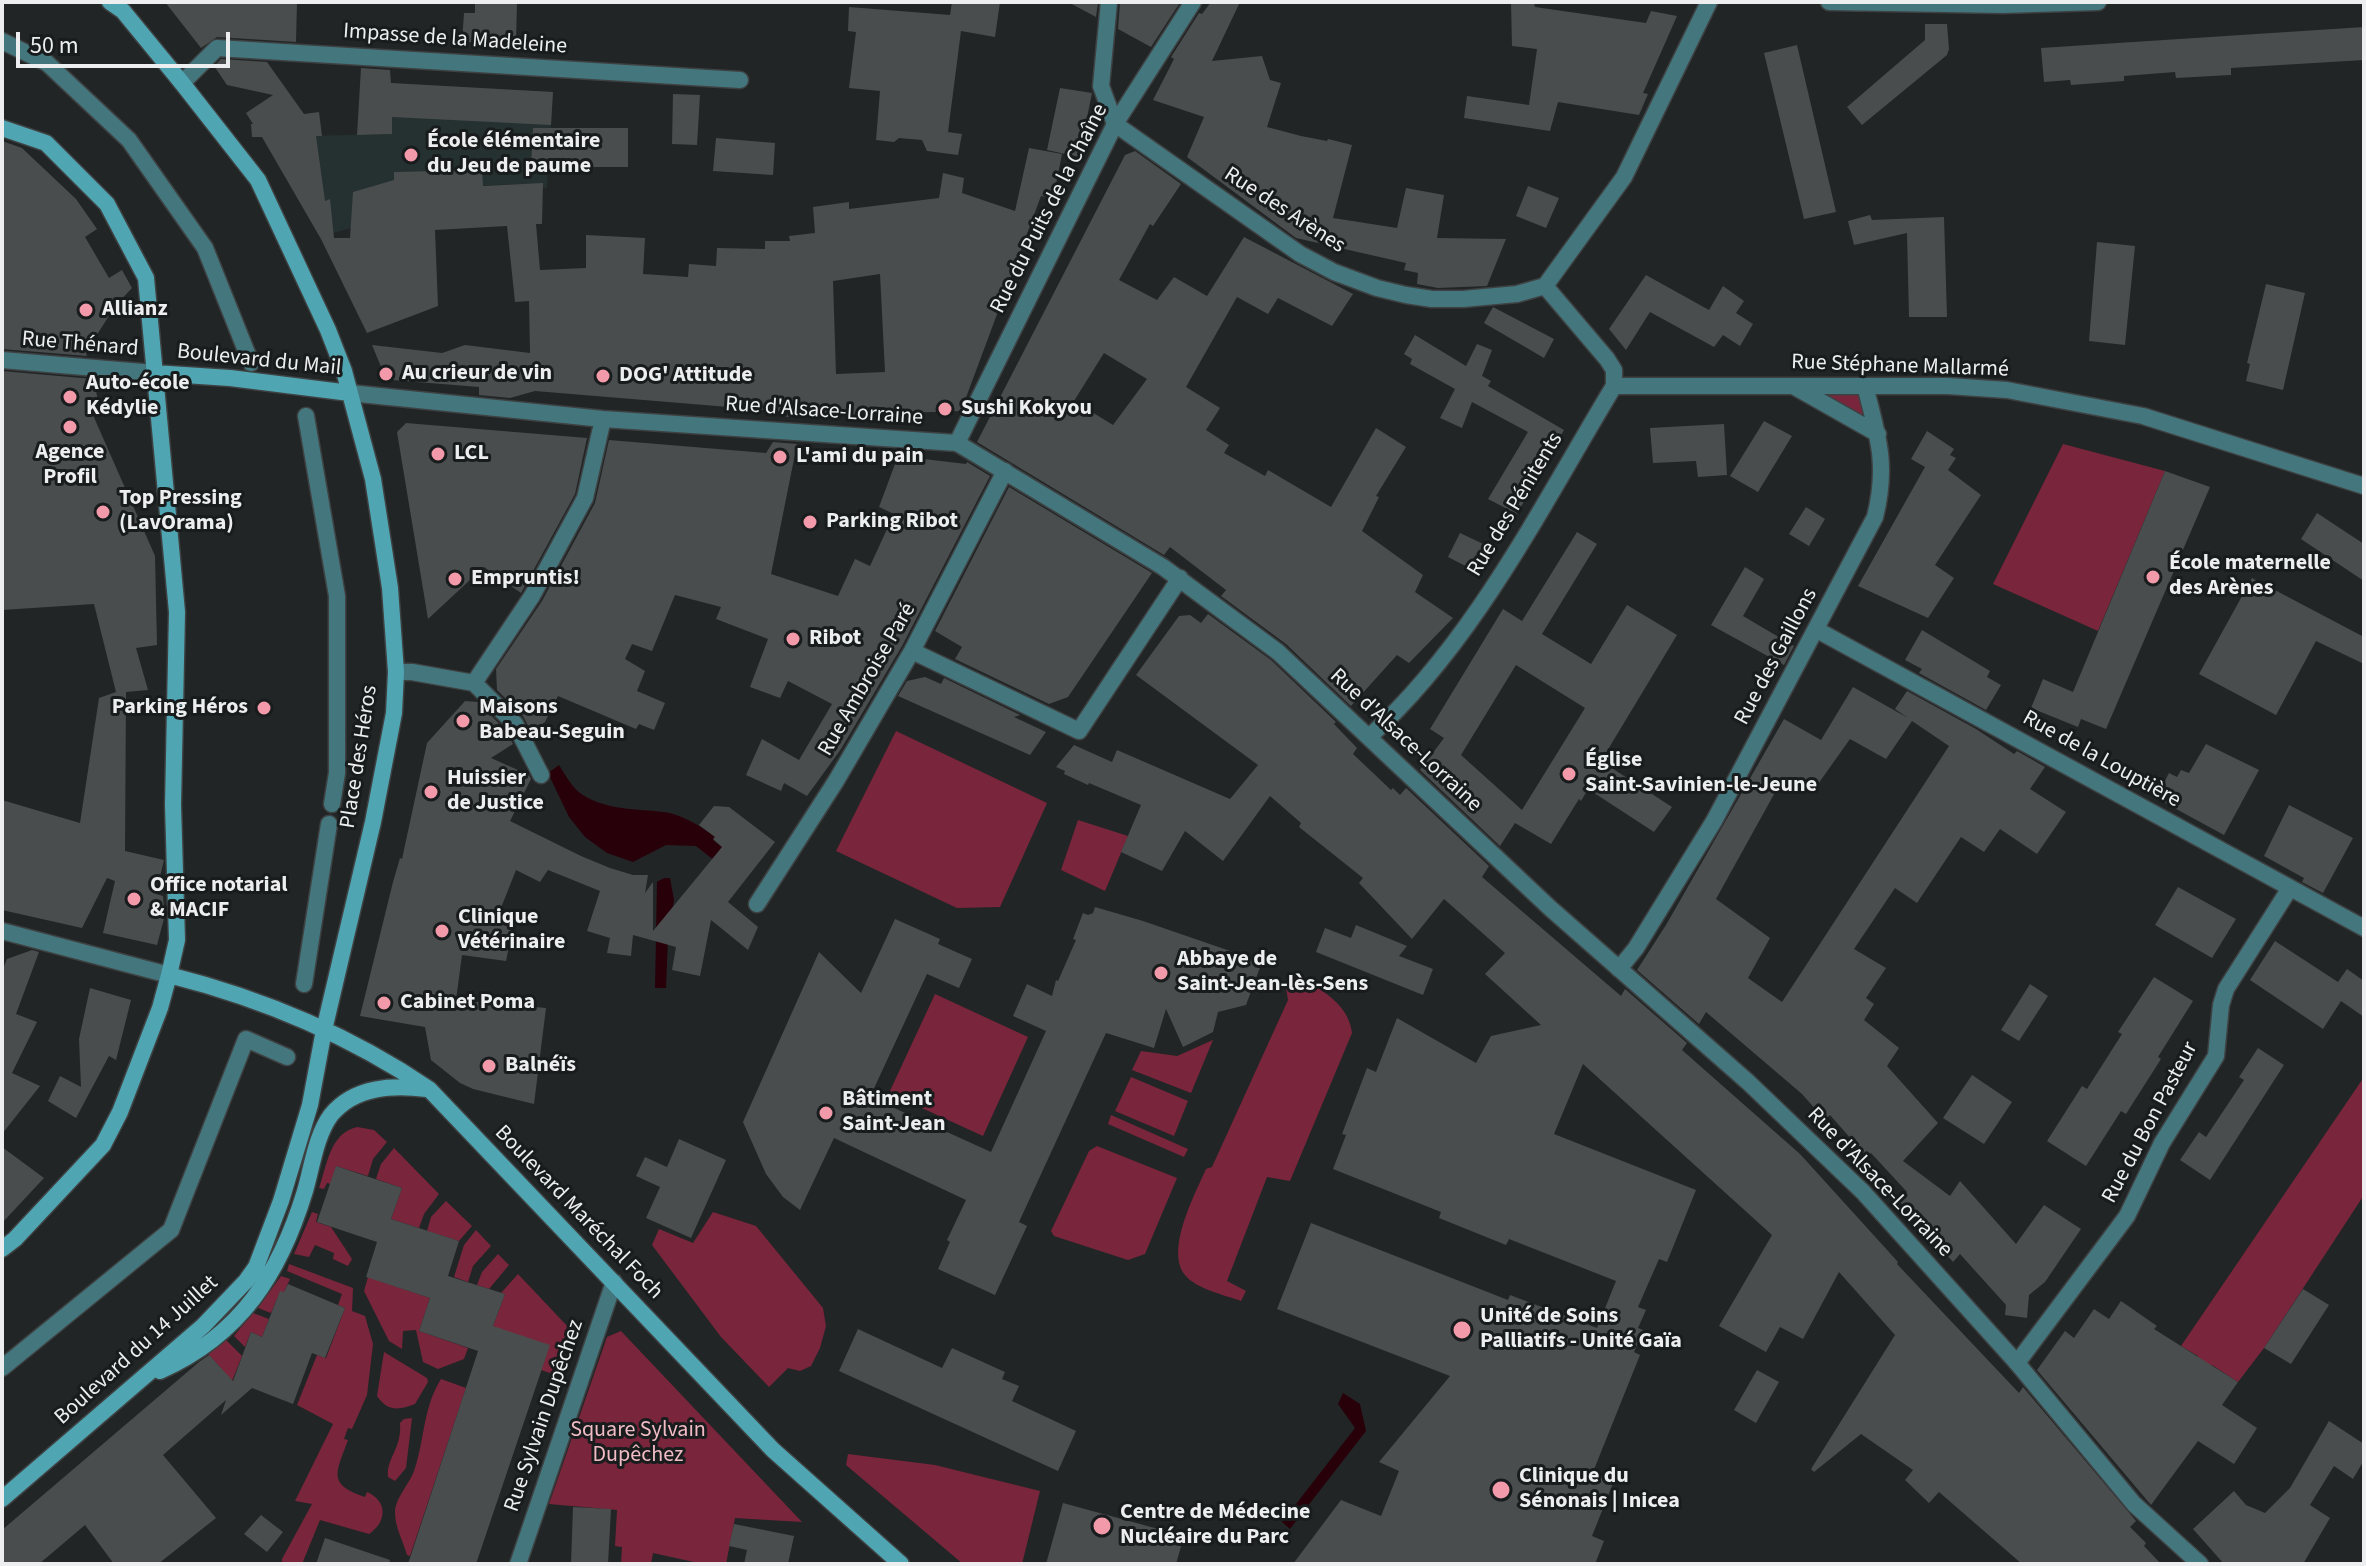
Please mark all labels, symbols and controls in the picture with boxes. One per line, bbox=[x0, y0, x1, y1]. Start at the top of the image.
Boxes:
scale bar bbox=[20, 16, 234, 66]
street label: Impasse de la Madeleine bbox=[342, 19, 568, 61]
text: 50 m bbox=[30, 28, 79, 63]
street label: Rue du Puits de la Chaîne bbox=[986, 100, 1114, 318]
place label: École élémentaire du Jeu de paume bbox=[427, 129, 600, 180]
marker: École élémentaire du Jeu de paume bbox=[402, 146, 420, 164]
street label: Rue des Arènes bbox=[1219, 162, 1349, 260]
place label: Allianz bbox=[102, 297, 168, 323]
marker: Allianz bbox=[77, 301, 95, 319]
street label: Rue Thénard bbox=[20, 327, 140, 363]
street label: Boulevard du Mail bbox=[176, 339, 342, 383]
street label: Rue Stéphane Mallarmé bbox=[1791, 350, 2009, 384]
place label: Au crieur de vin bbox=[402, 361, 552, 387]
place label: DOG' Attitude bbox=[619, 363, 753, 389]
marker: Au crieur de vin bbox=[377, 365, 395, 383]
marker: DOG' Attitude bbox=[594, 367, 612, 385]
place label: Auto-école Kédylie bbox=[86, 371, 190, 422]
marker: Auto-école Kédylie bbox=[61, 388, 79, 406]
street label: Rue d'Alsace-Lorraine bbox=[724, 392, 924, 432]
place label: Sushi Kokyou bbox=[961, 396, 1092, 422]
marker: Sushi Kokyou bbox=[936, 400, 954, 418]
marker: Agence Profil bbox=[61, 418, 79, 436]
street label: Rue des Pénitents bbox=[1463, 428, 1569, 582]
place label: Agence Profil bbox=[35, 440, 105, 492]
place label: LCL bbox=[454, 441, 489, 467]
place label: L'ami du pain bbox=[796, 444, 924, 470]
marker: LCL bbox=[429, 445, 447, 463]
marker: L'ami du pain bbox=[771, 448, 789, 466]
place label: Top Pressing (LavOrama) bbox=[119, 486, 242, 538]
marker: Top Pressing (LavOrama) bbox=[94, 503, 112, 521]
place label: Parking Ribot bbox=[826, 509, 958, 535]
marker: Parking Ribot bbox=[801, 513, 819, 531]
place label: École maternelle des Arènes bbox=[2169, 551, 2331, 602]
place label: Empruntis! bbox=[471, 566, 580, 592]
marker: École maternelle des Arènes bbox=[2144, 568, 2162, 586]
marker: Empruntis! bbox=[446, 570, 464, 588]
street label: Rue des Gaillons bbox=[1730, 584, 1824, 730]
street label: Rue Ambroise Paré bbox=[813, 599, 923, 761]
place label: Ribot bbox=[809, 626, 861, 652]
marker: Ribot bbox=[784, 630, 802, 648]
street label: Rue d'Alsace-Lorraine bbox=[1324, 664, 1486, 818]
street label: Place des Héros bbox=[336, 684, 384, 830]
place label: Parking Héros bbox=[112, 695, 248, 721]
place label: Maisons Babeau-Seguin bbox=[479, 695, 625, 746]
marker: Parking Héros bbox=[255, 699, 273, 717]
street label: Rue de la Louptière bbox=[2017, 706, 2185, 814]
marker: Maisons Babeau-Seguin bbox=[454, 712, 472, 730]
place label: Église Saint-Savinien-le-Jeune bbox=[1585, 748, 1817, 800]
marker: Église Saint-Savinien-le-Jeune bbox=[1560, 765, 1578, 783]
place label: Huissier de Justice bbox=[447, 766, 544, 818]
marker: Huissier de Justice bbox=[422, 783, 440, 801]
place label: Office notarial & MACIF bbox=[150, 873, 288, 924]
marker: Office notarial & MACIF bbox=[125, 890, 143, 908]
place label: Clinique Vétérinaire bbox=[458, 905, 565, 956]
marker: Clinique Vétérinaire bbox=[433, 922, 451, 940]
place label: Abbaye de Saint-Jean-lès-Sens bbox=[1177, 947, 1368, 998]
marker: Abbaye de Saint-Jean-lès-Sens bbox=[1152, 964, 1170, 982]
place label: Cabinet Poma bbox=[400, 990, 535, 1016]
marker: Cabinet Poma bbox=[375, 994, 393, 1012]
street label: Rue du Bon Pasteur bbox=[2097, 1038, 2205, 1208]
place label: Balnéïs bbox=[505, 1053, 576, 1079]
marker: Balnéïs bbox=[480, 1057, 498, 1075]
place label: Bâtiment Saint-Jean bbox=[842, 1087, 946, 1138]
street label: Rue d'Alsace-Lorraine bbox=[1801, 1103, 1957, 1263]
marker: Bâtiment Saint-Jean bbox=[817, 1104, 835, 1122]
street label: Boulevard Maréchal Foch bbox=[488, 1121, 668, 1305]
street label: Boulevard du 14 Juillet bbox=[50, 1271, 224, 1431]
place label: Unité de Soins Palliatifs - Unité Gaïa bbox=[1480, 1304, 1682, 1356]
street label: Rue Sylvain Dupêchez bbox=[500, 1317, 590, 1515]
marker: Unité de Soins Palliatifs - Unité Gaïa bbox=[1451, 1319, 1473, 1341]
park label: Square Sylvain Dupêchez bbox=[570, 1418, 706, 1470]
place label: Clinique du Sénonais | Inicea bbox=[1519, 1464, 1680, 1516]
marker: Clinique du Sénonais | Inicea bbox=[1490, 1479, 1512, 1501]
place label: Centre de Médecine Nucléaire du Parc bbox=[1120, 1500, 1310, 1552]
marker: Centre de Médecine Nucléaire du Parc bbox=[1091, 1515, 1113, 1537]

